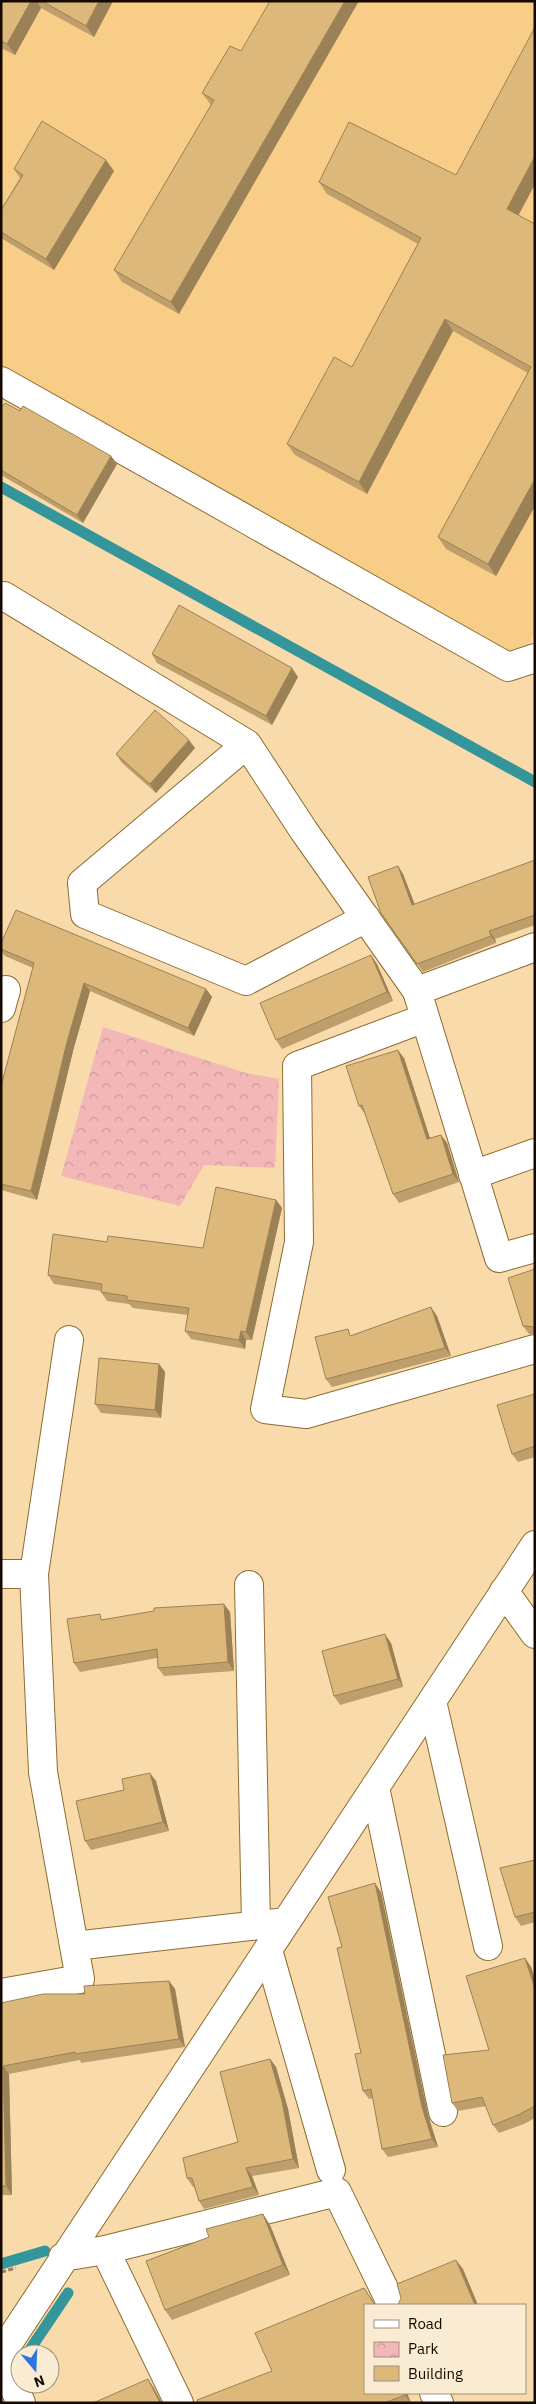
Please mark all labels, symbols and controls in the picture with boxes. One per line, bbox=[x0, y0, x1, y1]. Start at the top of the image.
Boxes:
legend bbox=[364, 2304, 526, 2394]
text: Road bbox=[408, 2314, 443, 2333]
text: Park bbox=[408, 2339, 438, 2358]
north arrow bbox=[10, 2344, 60, 2394]
text: Building bbox=[408, 2364, 463, 2383]
text: N bbox=[32, 2371, 47, 2391]

